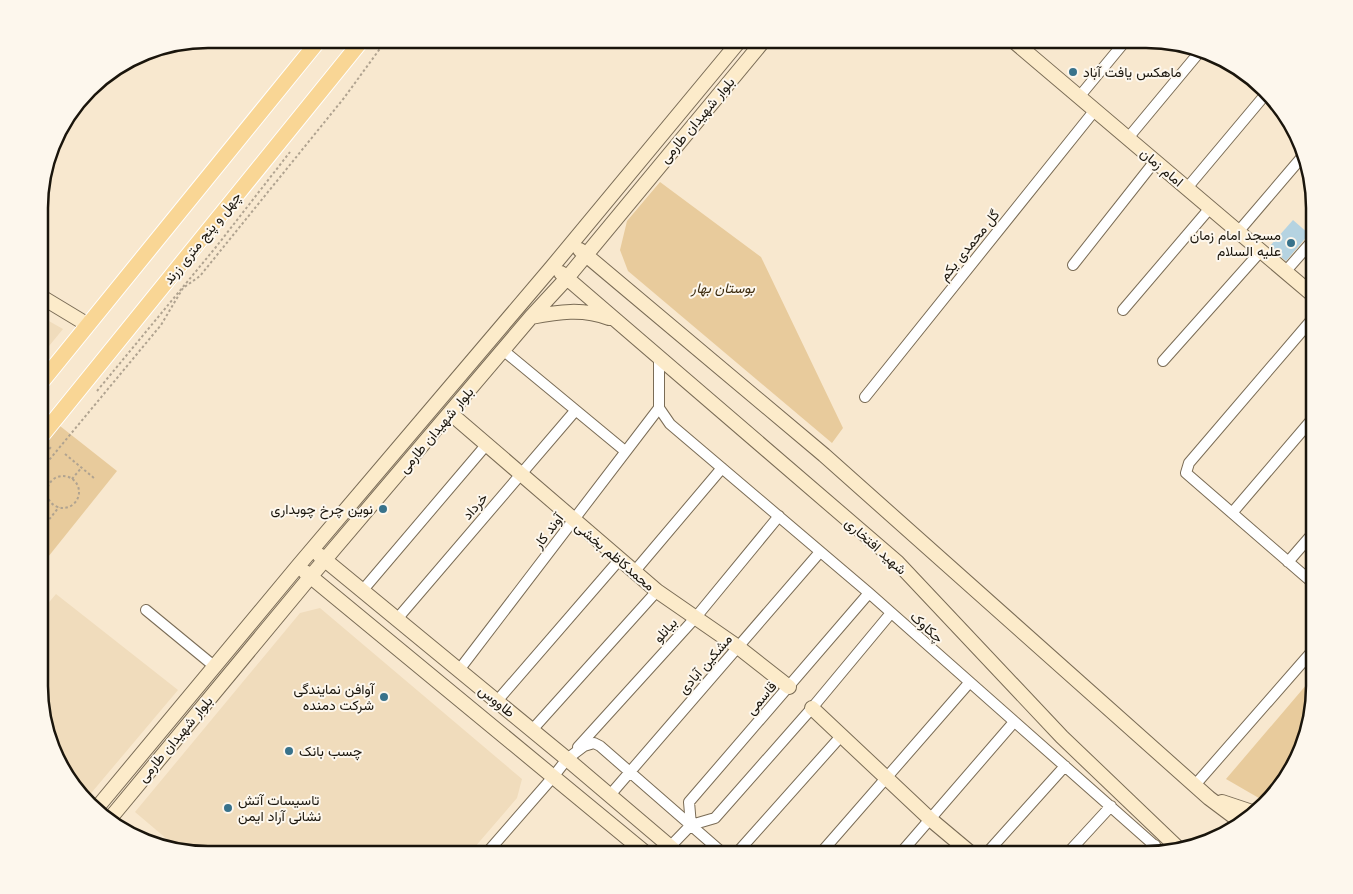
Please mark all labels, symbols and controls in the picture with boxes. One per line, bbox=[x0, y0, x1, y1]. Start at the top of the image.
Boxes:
place label: ماهکس یافت آباد bbox=[1083, 63, 1182, 81]
marker: ماهکس یافت آباد bbox=[1067, 66, 1079, 78]
street label: بلوار شهیدان طارمی bbox=[656, 73, 738, 167]
street label: امام زمان bbox=[1137, 144, 1187, 190]
street label: چهل و پنج متری زرند bbox=[159, 188, 247, 289]
street label: گل محمدی یکم bbox=[935, 206, 1003, 284]
place label: مسجد امام زمان علیه السلام bbox=[1190, 226, 1281, 260]
marker: مسجد امام زمان علیه السلام bbox=[1285, 237, 1297, 249]
park label: بوستان بهار bbox=[690, 279, 756, 297]
street label: بلوار شهیدان طارمی bbox=[395, 383, 477, 477]
street label: خرداد bbox=[458, 489, 492, 523]
place label: نوین چرخ چوبداری bbox=[271, 500, 373, 520]
marker: نوین چرخ چوبداری bbox=[377, 503, 389, 515]
street label: آوند کار bbox=[528, 508, 568, 553]
street label: شهید افتخاری bbox=[841, 514, 911, 578]
street label: محمدکاظم بخشی bbox=[571, 517, 659, 595]
street label: چکاوک bbox=[906, 607, 947, 647]
street label: بیانلو bbox=[649, 614, 681, 646]
street label: مشکین آبادی bbox=[674, 630, 736, 698]
street label: قاسمی bbox=[742, 678, 780, 718]
place label: آوافن نمایندگی شرکت دمنده bbox=[293, 680, 376, 714]
street label: طاووس bbox=[475, 681, 519, 721]
marker: آوافن نمایندگی شرکت دمنده bbox=[378, 691, 390, 703]
street label: بلوار شهیدان طارمی bbox=[134, 692, 216, 786]
place label: چسب بانک bbox=[299, 742, 362, 761]
marker: چسب بانک bbox=[283, 745, 295, 757]
place label: تاسیسات آتش نشانی آراد ایمن bbox=[238, 791, 321, 825]
marker: تاسیسات آتش نشانی آراد ایمن bbox=[222, 802, 234, 814]

